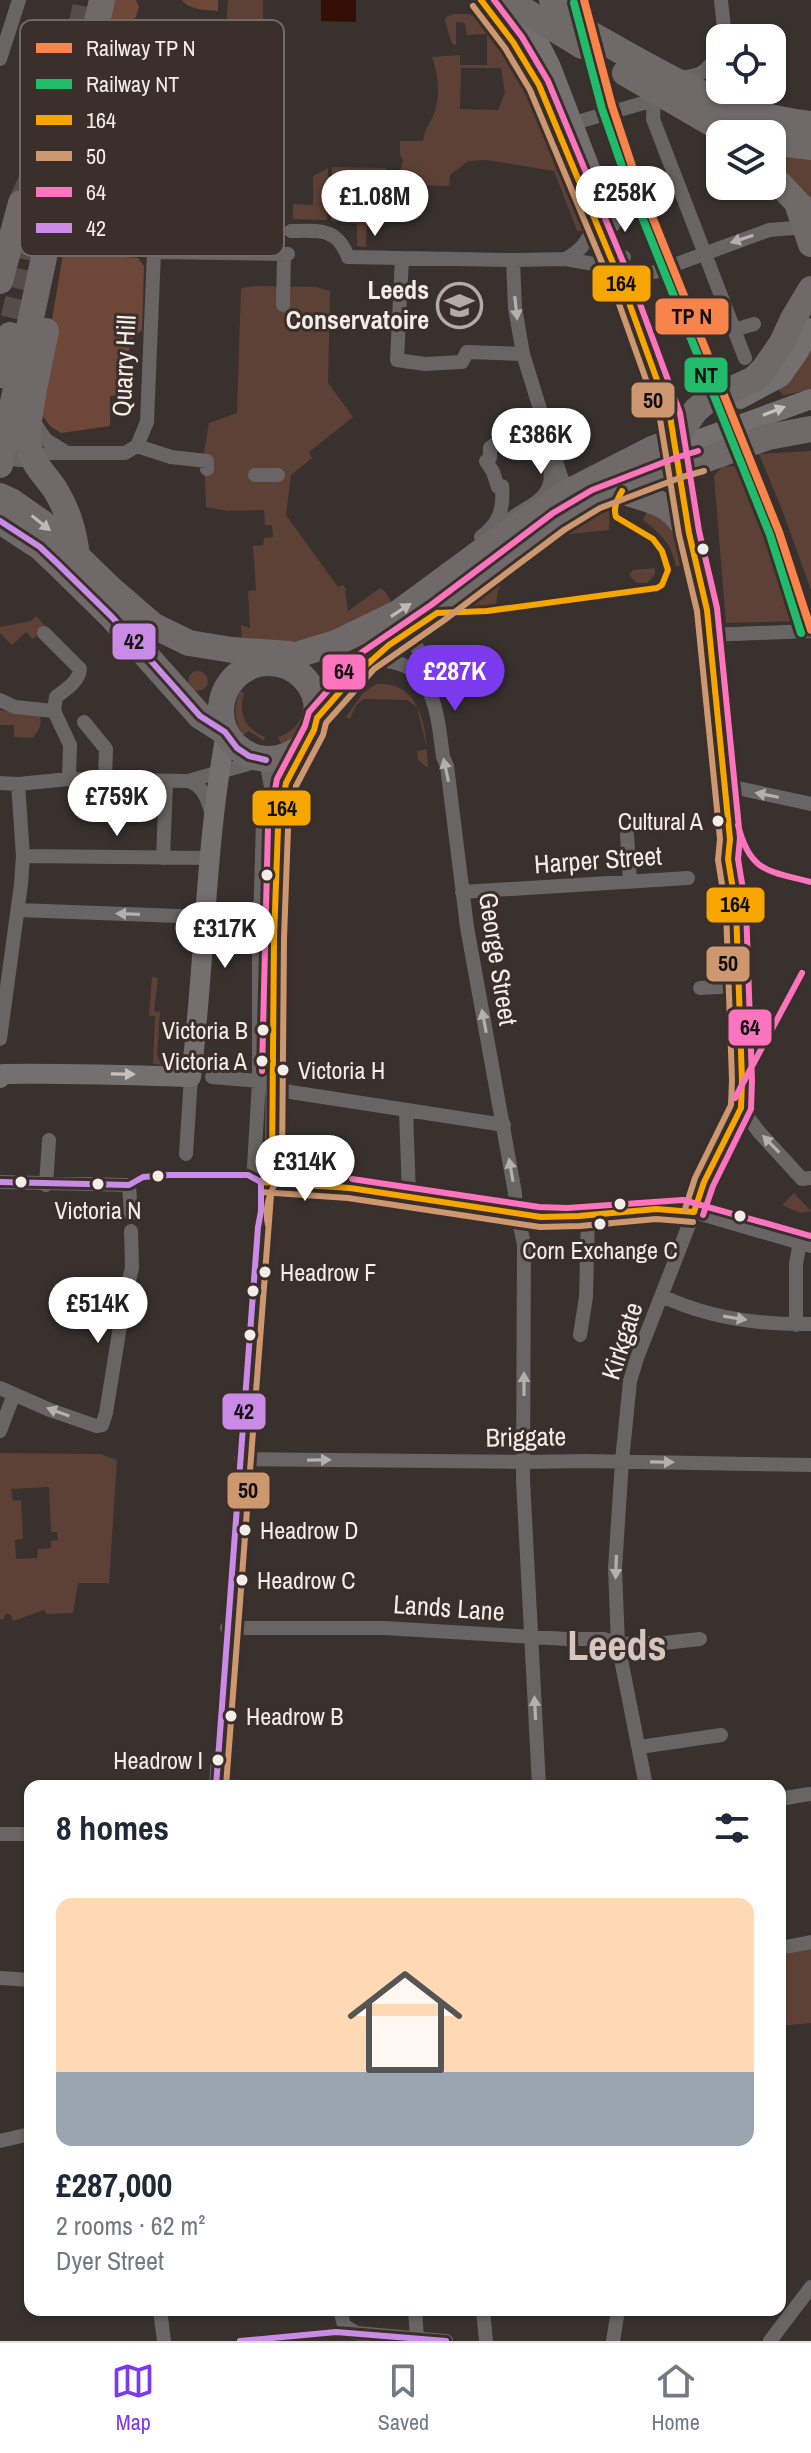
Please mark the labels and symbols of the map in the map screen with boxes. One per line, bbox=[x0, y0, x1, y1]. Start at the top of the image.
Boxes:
legend bbox=[20, 20, 284, 256]
text: Railway TP N bbox=[86, 33, 196, 63]
text: Railway NT bbox=[86, 69, 179, 99]
text: 164 bbox=[86, 105, 116, 135]
text: 50 bbox=[86, 141, 106, 171]
pin: £258K bbox=[569, 166, 681, 234]
pin: £1.08M bbox=[310, 170, 440, 238]
text: 64 bbox=[86, 177, 106, 207]
text: 42 bbox=[86, 213, 106, 243]
one-way arrow bbox=[730, 234, 754, 246]
line badge: 164 bbox=[591, 264, 652, 303]
text: 164 bbox=[606, 268, 636, 298]
place label: Leeds Conservatoire bbox=[286, 272, 429, 337]
school or university icon: Leeds Conservatoire bbox=[436, 281, 484, 329]
one-way arrow bbox=[509, 295, 522, 320]
line badge: TP N bbox=[654, 297, 730, 336]
text: TP N bbox=[672, 301, 712, 331]
street label: Quarry Hill bbox=[103, 314, 144, 418]
line badge: NT bbox=[683, 356, 729, 394]
text: NT bbox=[694, 360, 718, 390]
line badge: 50 bbox=[630, 381, 676, 419]
text: 50 bbox=[643, 385, 663, 415]
one-way arrow bbox=[763, 404, 787, 417]
pin: £386K bbox=[485, 408, 597, 476]
one-way arrow bbox=[31, 514, 51, 531]
unlabelled marker bbox=[695, 541, 711, 557]
one-way arrow bbox=[390, 603, 411, 618]
line badge: 42 bbox=[111, 622, 157, 661]
text: 42 bbox=[124, 626, 144, 656]
pin: £287K bbox=[399, 645, 511, 713]
line badge: 64 bbox=[321, 653, 367, 691]
text: 64 bbox=[334, 656, 354, 686]
one-way arrow bbox=[439, 758, 452, 783]
pin: £759K bbox=[61, 770, 173, 838]
one-way arrow bbox=[755, 788, 780, 801]
line badge: 164 bbox=[251, 789, 312, 827]
text: 164 bbox=[267, 793, 297, 823]
place label: Cultural A bbox=[618, 805, 704, 837]
marker: Cultural A bbox=[710, 813, 726, 829]
street label: Harper Street bbox=[533, 838, 663, 881]
unlabelled marker bbox=[259, 867, 275, 883]
line badge: 164 bbox=[705, 886, 766, 924]
text: 164 bbox=[720, 889, 750, 919]
street label: George Street bbox=[471, 890, 526, 1028]
pin: £317K bbox=[169, 902, 281, 970]
one-way arrow bbox=[115, 907, 140, 920]
line badge: 50 bbox=[705, 945, 751, 983]
text: 50 bbox=[718, 948, 738, 978]
one-way arrow bbox=[477, 1008, 489, 1033]
line badge: 64 bbox=[727, 1008, 773, 1047]
text: 64 bbox=[740, 1012, 760, 1042]
place label: Victoria B bbox=[162, 1014, 248, 1046]
marker: Victoria B bbox=[255, 1022, 271, 1038]
place label: Victoria A bbox=[162, 1045, 248, 1077]
marker: Victoria A bbox=[254, 1053, 270, 1069]
place label: Victoria H bbox=[298, 1054, 385, 1086]
marker: Victoria H bbox=[275, 1062, 291, 1078]
one-way arrow bbox=[111, 1068, 136, 1080]
pin: £314K bbox=[249, 1135, 361, 1203]
one-way arrow bbox=[762, 1135, 780, 1154]
one-way arrow bbox=[505, 1157, 517, 1182]
unlabelled marker bbox=[150, 1168, 166, 1184]
unlabelled marker bbox=[13, 1174, 29, 1190]
marker: Victoria N bbox=[90, 1176, 106, 1192]
place label: Victoria N bbox=[54, 1194, 142, 1226]
unlabelled marker bbox=[612, 1196, 628, 1212]
unlabelled marker bbox=[732, 1208, 748, 1224]
marker: Corn Exchange C bbox=[592, 1216, 608, 1232]
place label: Corn Exchange C bbox=[522, 1234, 678, 1266]
place label: Headrow F bbox=[280, 1256, 376, 1288]
marker: Headrow F bbox=[257, 1264, 273, 1280]
pin: £514K bbox=[42, 1277, 154, 1345]
unlabelled marker bbox=[245, 1283, 261, 1299]
street label: Kirkgate bbox=[593, 1298, 650, 1384]
one-way arrow bbox=[723, 1312, 748, 1325]
unlabelled marker bbox=[242, 1327, 258, 1343]
one-way arrow bbox=[518, 1371, 530, 1396]
line badge: 42 bbox=[221, 1392, 267, 1431]
text: 42 bbox=[234, 1396, 254, 1426]
one-way arrow bbox=[45, 1405, 69, 1418]
street label: Briggate bbox=[485, 1418, 567, 1455]
one-way arrow bbox=[307, 1454, 332, 1466]
one-way arrow bbox=[650, 1456, 675, 1468]
line badge: 50 bbox=[226, 1471, 271, 1510]
text: 50 bbox=[238, 1475, 258, 1505]
place label: Headrow D bbox=[260, 1514, 358, 1546]
marker: Headrow D bbox=[237, 1522, 253, 1538]
one-way arrow bbox=[610, 1555, 622, 1580]
place label: Headrow C bbox=[257, 1564, 355, 1596]
marker: Headrow C bbox=[234, 1572, 250, 1588]
street label: Lands Lane bbox=[392, 1586, 506, 1629]
district label: Leeds bbox=[567, 1617, 667, 1673]
one-way arrow bbox=[528, 1695, 541, 1720]
place label: Headrow B bbox=[246, 1700, 343, 1732]
marker: Headrow B bbox=[223, 1708, 239, 1724]
place label: Headrow I bbox=[113, 1744, 203, 1776]
marker: Headrow I bbox=[210, 1752, 226, 1768]

